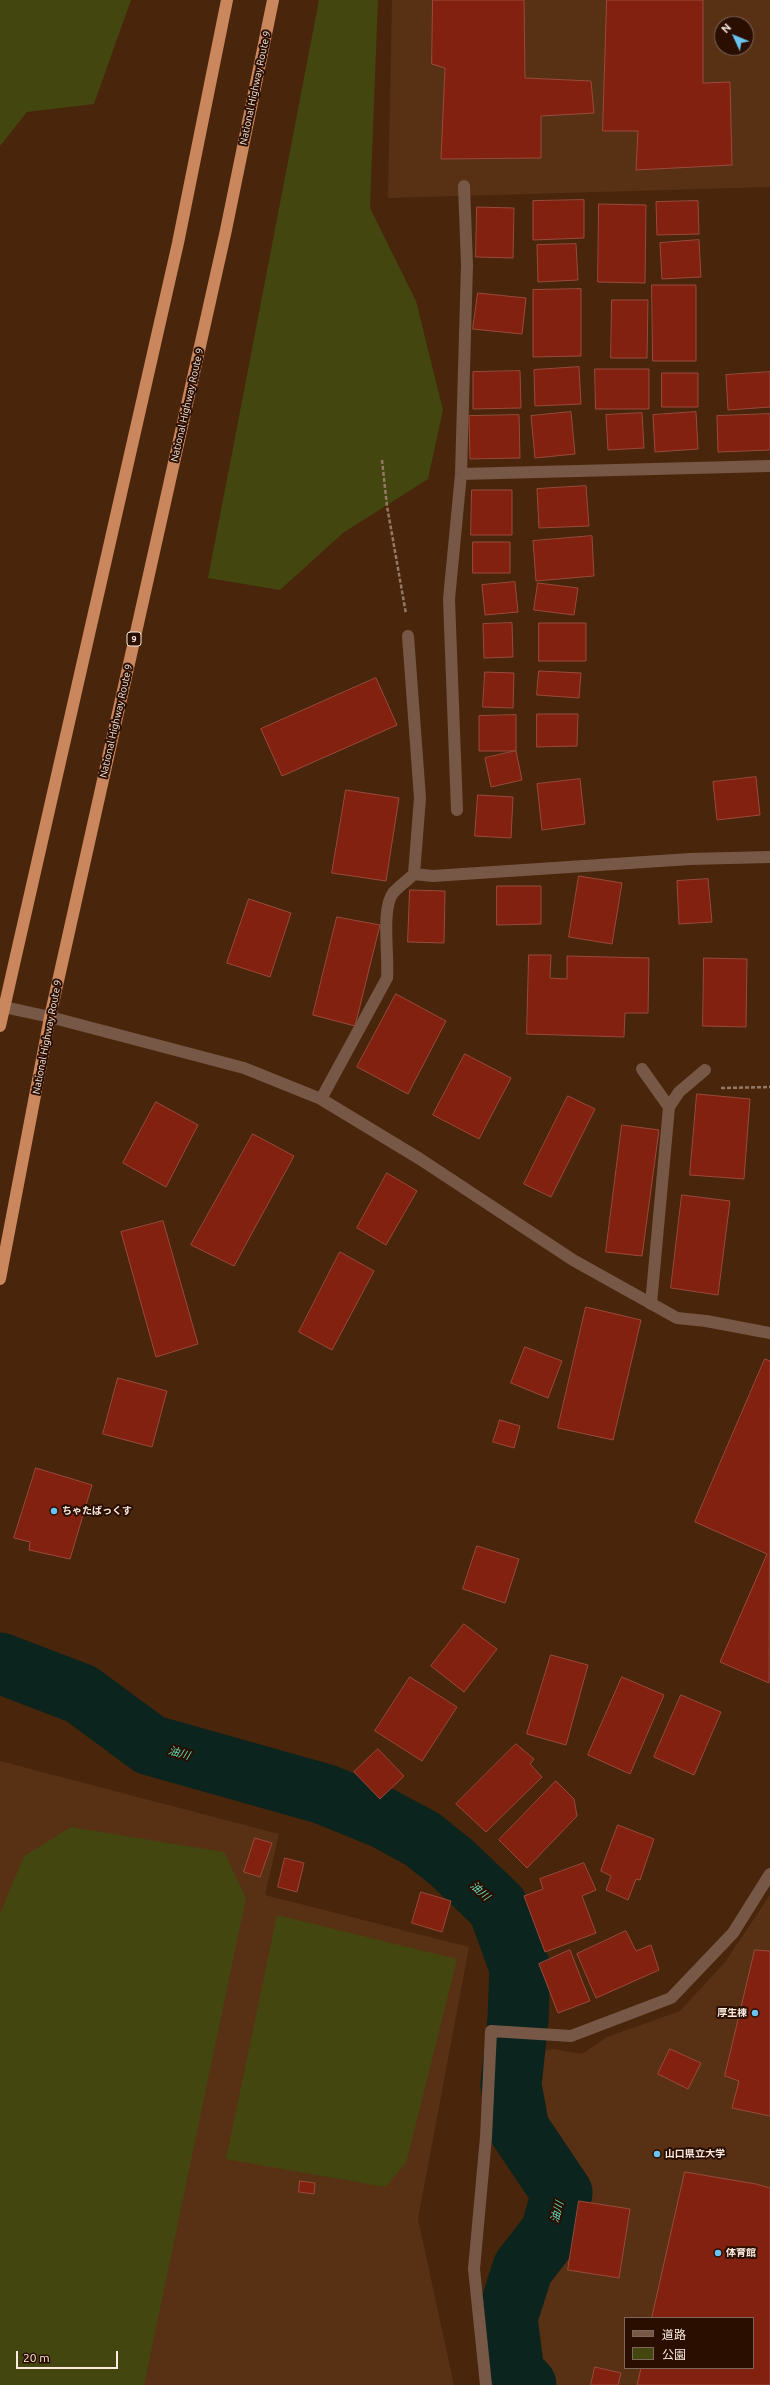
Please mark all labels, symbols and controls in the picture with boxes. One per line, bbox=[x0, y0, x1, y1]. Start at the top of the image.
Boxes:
north arrow bbox=[714, 16, 754, 56]
text: N bbox=[719, 21, 733, 35]
street label: National Highway Route 9 bbox=[237, 30, 273, 146]
street label: National Highway Route 9 bbox=[168, 347, 206, 463]
road number: 9 bbox=[127, 632, 141, 646]
street label: National Highway Route 9 bbox=[97, 663, 135, 779]
street label: National Highway Route 9 bbox=[30, 979, 64, 1095]
place label: ちゃたばっくす bbox=[62, 1505, 132, 1517]
marker: ちゃたばっくす bbox=[49, 1506, 59, 1516]
water label: 油川 bbox=[167, 1744, 191, 1762]
water label: 油川 bbox=[467, 1879, 493, 1903]
place label: 厚生棟 bbox=[717, 2007, 747, 2019]
marker: 厚生棟 bbox=[750, 2008, 760, 2018]
place label: 山口県立大学 bbox=[665, 2148, 725, 2160]
marker: 山口県立大学 bbox=[652, 2149, 662, 2159]
water label: 油川 bbox=[548, 2200, 566, 2224]
place label: 体育館 bbox=[726, 2247, 756, 2259]
marker: 体育館 bbox=[713, 2248, 723, 2258]
legend bbox=[624, 2317, 754, 2369]
text: 道路 bbox=[662, 2328, 686, 2341]
scale bar bbox=[18, 2343, 120, 2369]
text: 公園 bbox=[662, 2348, 686, 2361]
text: 20 m bbox=[23, 2351, 50, 2364]

